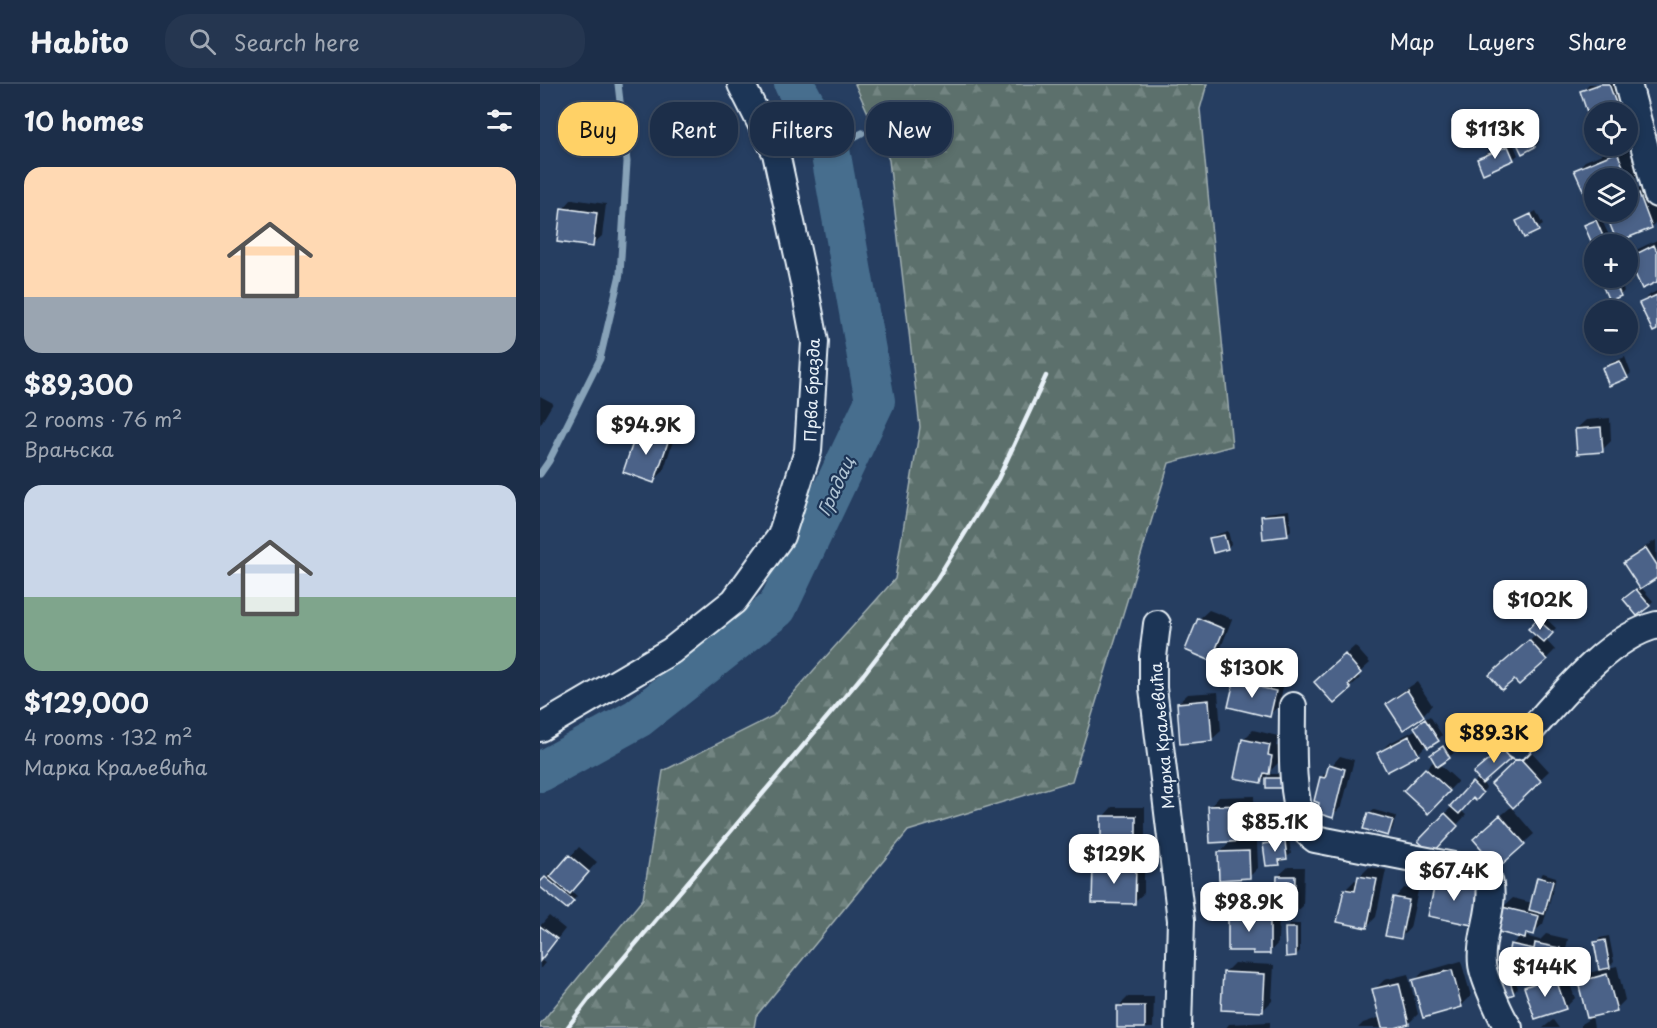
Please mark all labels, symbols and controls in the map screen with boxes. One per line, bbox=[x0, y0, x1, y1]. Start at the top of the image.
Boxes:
search box bbox=[165, 14, 585, 68]
text: Habito bbox=[30, 20, 129, 63]
icon: search bbox=[186, 25, 219, 58]
text: Search here bbox=[234, 25, 360, 58]
text: Map bbox=[1390, 25, 1434, 57]
text: Layers bbox=[1467, 25, 1535, 57]
text: Share bbox=[1568, 25, 1627, 57]
text: 10 homes bbox=[24, 101, 144, 140]
chip: Buy bbox=[558, 102, 638, 156]
chip: Rent bbox=[650, 102, 738, 156]
chip: Filters bbox=[750, 102, 854, 156]
chip: New bbox=[866, 102, 952, 156]
map controls bbox=[1584, 102, 1638, 354]
button: locate bbox=[1584, 102, 1638, 156]
icon: filters bbox=[483, 104, 516, 137]
pin: $113K bbox=[1453, 109, 1537, 160]
text: $113K bbox=[1465, 113, 1525, 143]
button: layers bbox=[1584, 168, 1638, 222]
icon: home bbox=[216, 206, 324, 314]
button: + bbox=[1584, 234, 1638, 288]
button: − bbox=[1584, 300, 1638, 354]
street label: Прва бразда bbox=[797, 338, 825, 442]
text: $89,300 bbox=[24, 365, 133, 404]
text: 2 rooms · 76 m² bbox=[24, 404, 182, 434]
pin: $94.9K bbox=[597, 405, 695, 456]
text: $94.9K bbox=[611, 409, 681, 439]
text: Врањска bbox=[24, 434, 114, 464]
water label: Градац bbox=[809, 452, 861, 520]
icon: home bbox=[216, 524, 324, 632]
pin: $102K bbox=[1498, 580, 1582, 631]
text: $102K bbox=[1507, 584, 1573, 614]
pin: $130K bbox=[1210, 648, 1294, 699]
text: $130K bbox=[1220, 652, 1284, 682]
street label: Марка Краљевића bbox=[1143, 662, 1179, 810]
text: $129,000 bbox=[24, 683, 149, 722]
pin: $89.3K bbox=[1445, 713, 1543, 764]
text: $89.3K bbox=[1459, 717, 1529, 747]
text: 4 rooms · 132 m² bbox=[24, 722, 193, 752]
text: Марка Краљевића bbox=[24, 752, 207, 782]
pin: $85.1K bbox=[1226, 802, 1324, 853]
text: $85.1K bbox=[1242, 806, 1308, 836]
pin: $129K bbox=[1072, 834, 1156, 885]
text: $129K bbox=[1083, 838, 1145, 868]
pin: $67.4K bbox=[1405, 851, 1503, 902]
text: $67.4K bbox=[1419, 855, 1489, 885]
pin: $98.9K bbox=[1200, 882, 1298, 933]
text: $98.9K bbox=[1214, 886, 1284, 916]
pin: $144K bbox=[1503, 947, 1587, 998]
text: $144K bbox=[1513, 951, 1577, 981]

